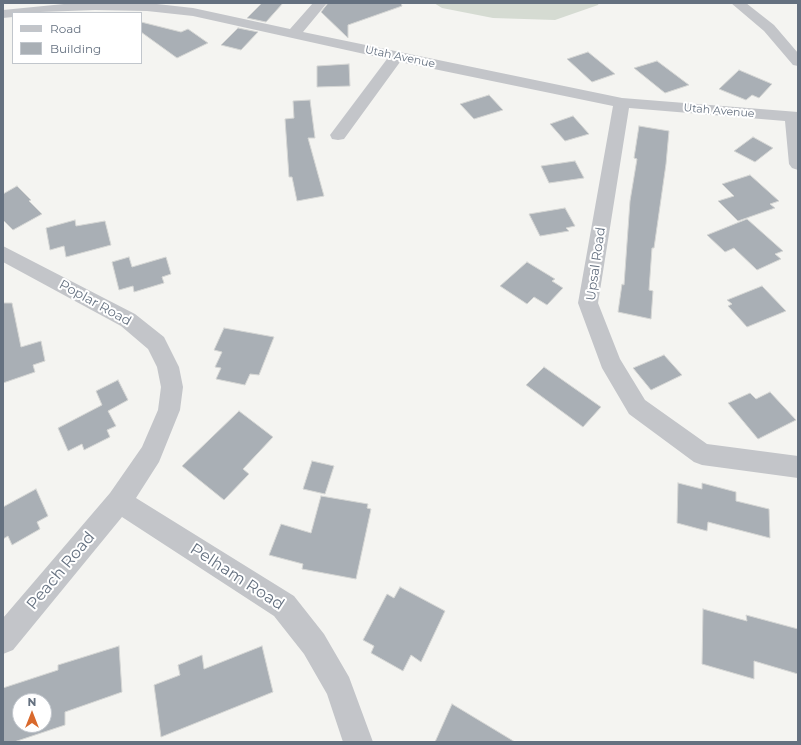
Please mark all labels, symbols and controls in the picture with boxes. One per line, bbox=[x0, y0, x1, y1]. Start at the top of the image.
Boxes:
legend bbox=[12, 12, 142, 64]
text: Road bbox=[50, 21, 81, 36]
text: Building bbox=[50, 41, 101, 56]
street label: Utah Avenue bbox=[364, 43, 436, 71]
street label: Utah Avenue bbox=[683, 101, 755, 121]
street label: Upsal Road bbox=[583, 226, 609, 302]
street label: Poplar Road bbox=[56, 277, 134, 329]
street label: Peach Road bbox=[23, 528, 99, 614]
street label: Pelham Road bbox=[186, 539, 288, 615]
north arrow bbox=[12, 693, 52, 733]
text: N bbox=[28, 695, 36, 709]

